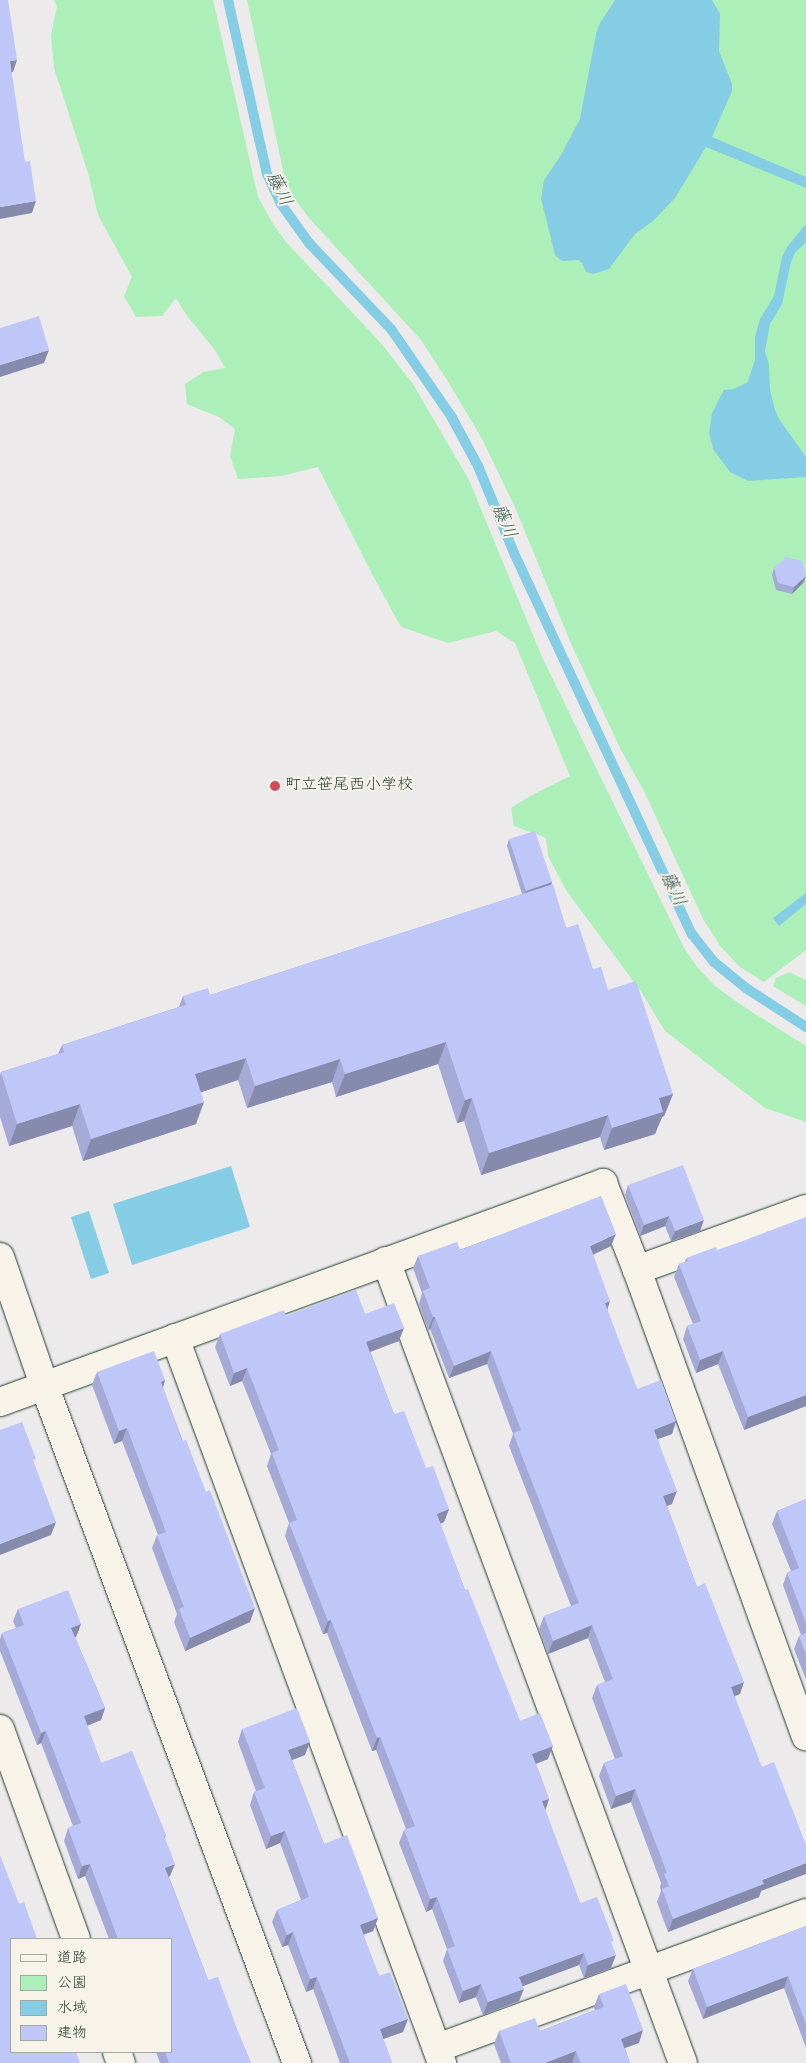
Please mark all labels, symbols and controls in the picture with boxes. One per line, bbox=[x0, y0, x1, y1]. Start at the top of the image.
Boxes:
water label: 藤川 bbox=[259, 169, 295, 211]
water label: 藤川 bbox=[485, 501, 519, 543]
place label: 町立笹尾西小学校 bbox=[285, 776, 413, 796]
marker: 町立笹尾西小学校 bbox=[269, 780, 281, 792]
water label: 藤川 bbox=[654, 869, 688, 911]
legend bbox=[10, 1938, 172, 2053]
text: 道路 bbox=[57, 1948, 87, 1970]
text: 公園 bbox=[57, 1973, 87, 1995]
text: 水域 bbox=[57, 1998, 87, 2020]
text: 建物 bbox=[57, 2023, 87, 2045]

